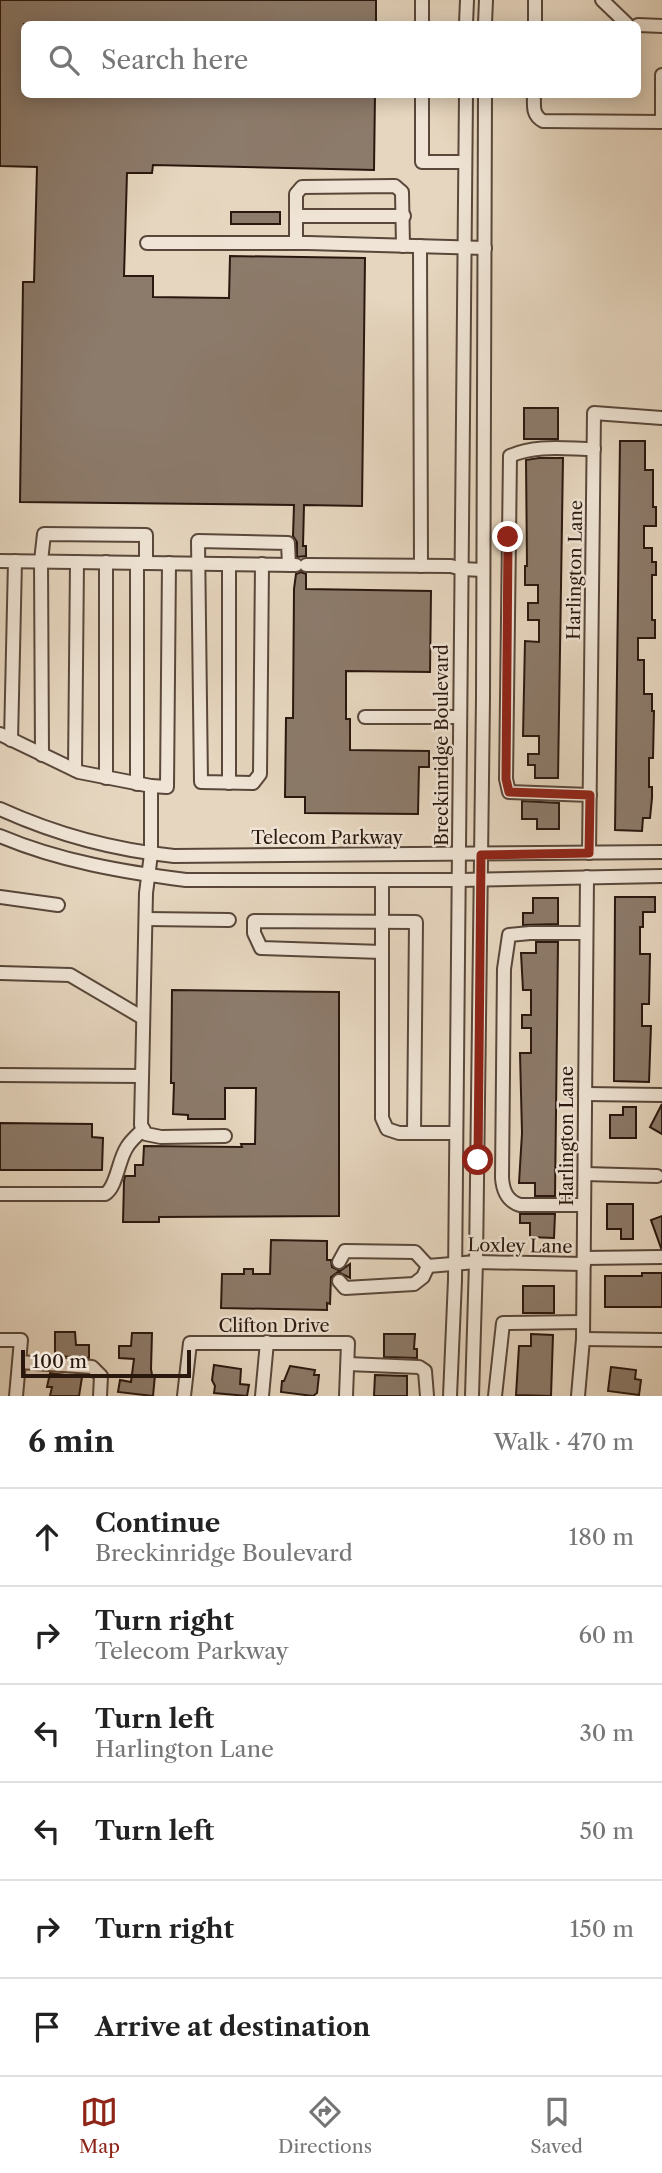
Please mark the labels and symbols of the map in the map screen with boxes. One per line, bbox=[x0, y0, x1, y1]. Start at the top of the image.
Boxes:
street label: Harlington Lane bbox=[563, 500, 587, 640]
route end bbox=[492, 521, 523, 552]
street label: Breckinridge Boulevard bbox=[431, 644, 453, 846]
street label: Telecom Parkway bbox=[251, 827, 404, 849]
street label: Harlington Lane bbox=[556, 1066, 578, 1206]
route start bbox=[462, 1144, 493, 1175]
street label: Loxley Lane bbox=[467, 1234, 573, 1258]
street label: Clifton Drive bbox=[218, 1315, 330, 1337]
scale bar bbox=[21, 1347, 191, 1379]

